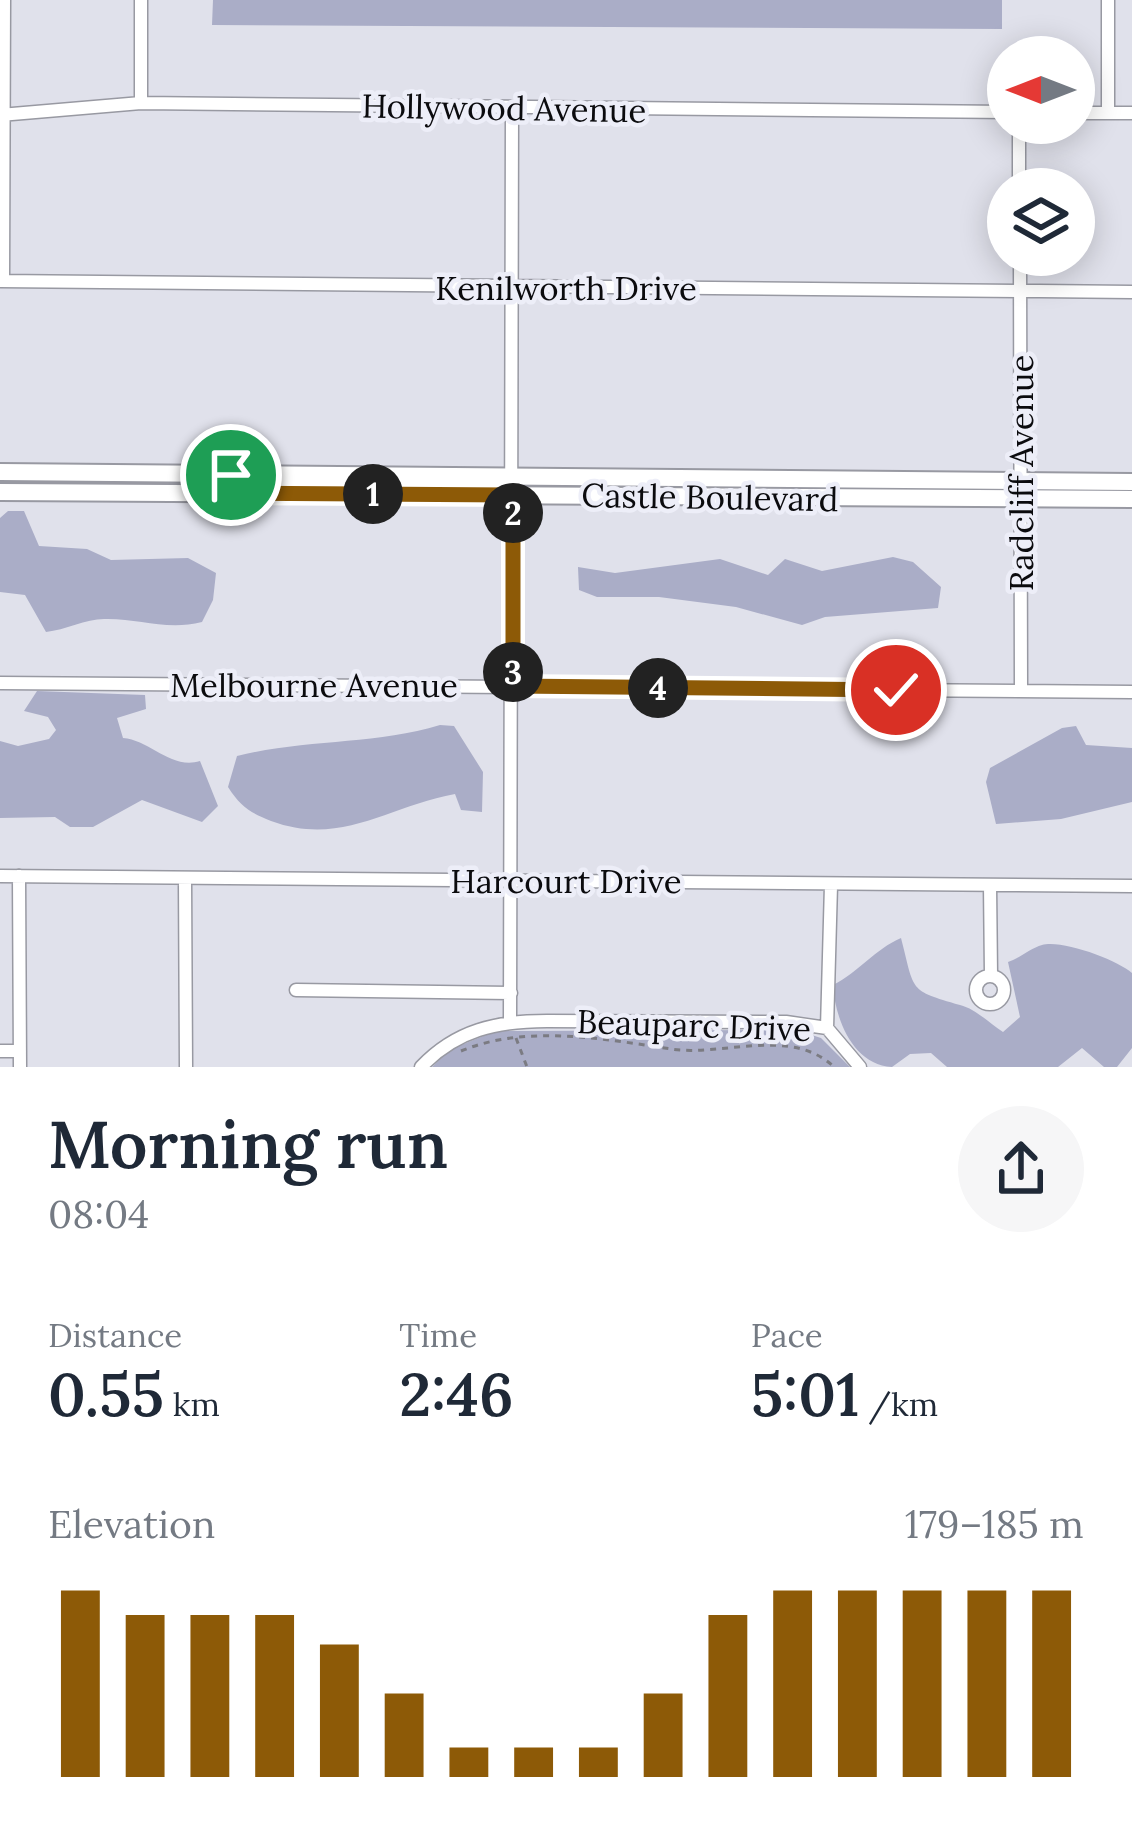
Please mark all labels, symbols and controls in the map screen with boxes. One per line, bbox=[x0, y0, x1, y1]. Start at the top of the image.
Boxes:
north arrow bbox=[987, 36, 1095, 144]
map controls bbox=[987, 36, 1095, 276]
street label: Hollywood Avenue bbox=[361, 85, 647, 131]
button: layers bbox=[987, 168, 1095, 276]
street label: Kenilworth Drive bbox=[435, 267, 697, 309]
street label: Radcliff Avenue bbox=[1000, 355, 1042, 591]
pin bbox=[180, 424, 282, 526]
icon: arrive bbox=[198, 442, 264, 508]
pin: 1 bbox=[343, 464, 403, 524]
text: 1 bbox=[366, 473, 380, 515]
street label: Castle Boulevard bbox=[581, 474, 839, 520]
pin: 2 bbox=[483, 483, 543, 543]
text: 2 bbox=[504, 492, 522, 534]
pin bbox=[845, 639, 947, 741]
pin: 3 bbox=[483, 642, 543, 702]
text: 3 bbox=[504, 651, 522, 693]
icon: check bbox=[863, 657, 929, 723]
pin: 4 bbox=[628, 658, 688, 718]
street label: Melbourne Avenue bbox=[170, 664, 458, 706]
text: 4 bbox=[649, 667, 667, 709]
street label: Harcourt Drive bbox=[450, 860, 682, 902]
street label: Beauparc Drive bbox=[576, 1000, 812, 1050]
text: Morning run bbox=[48, 1102, 448, 1186]
button: share bbox=[958, 1106, 1084, 1232]
text: 08:04 bbox=[48, 1189, 149, 1239]
text: Distance bbox=[48, 1314, 182, 1356]
text: Time bbox=[399, 1314, 477, 1356]
text: Pace bbox=[751, 1314, 823, 1356]
text: 0.55 bbox=[48, 1356, 164, 1432]
text: 2:46 bbox=[399, 1356, 514, 1432]
text: 5:01 bbox=[751, 1356, 860, 1432]
text: km bbox=[164, 1383, 220, 1425]
text: /km bbox=[860, 1383, 938, 1425]
text: Elevation bbox=[48, 1499, 216, 1549]
text: 179–185 m bbox=[905, 1499, 1084, 1549]

